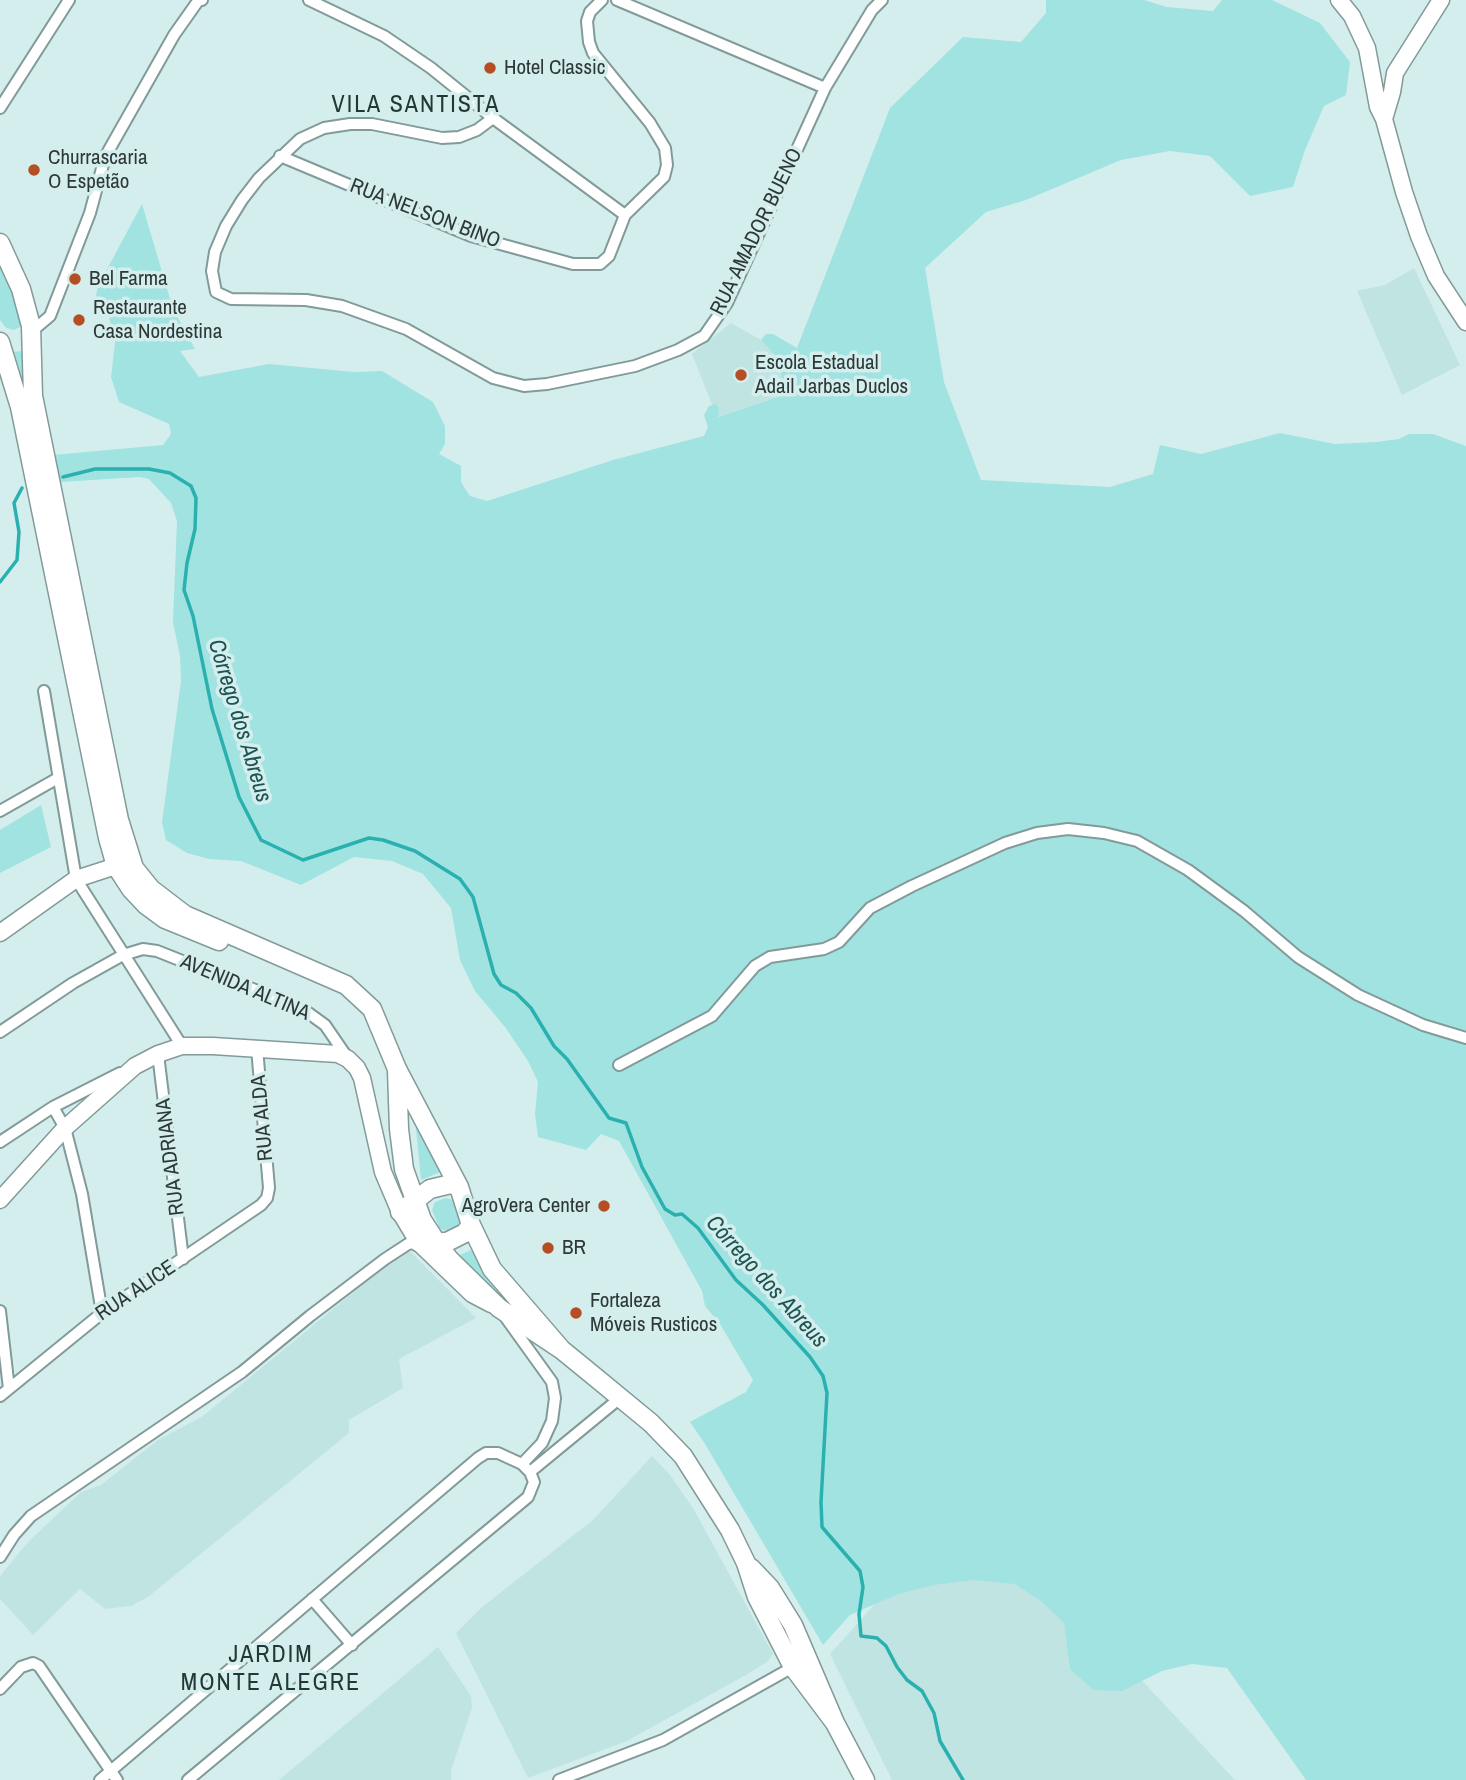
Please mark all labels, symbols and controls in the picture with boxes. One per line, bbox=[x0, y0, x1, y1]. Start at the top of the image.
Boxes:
place label: Hotel Classic bbox=[504, 55, 605, 81]
marker: Hotel Classic bbox=[482, 60, 498, 76]
district label: VILA SANTISTA bbox=[333, 92, 499, 120]
street label: RUA AMADOR BUENO bbox=[706, 144, 808, 320]
place label: Churrascaria O Espetão bbox=[48, 145, 148, 195]
marker: Churrascaria O Espetão bbox=[26, 162, 42, 178]
street label: RUA NELSON BINO bbox=[346, 174, 504, 254]
place label: Bel Farma bbox=[89, 266, 168, 292]
marker: Bel Farma bbox=[67, 271, 83, 287]
place label: Restaurante Casa Nordestina bbox=[93, 295, 222, 345]
marker: Restaurante Casa Nordestina bbox=[71, 312, 87, 328]
place label: Escola Estadual Adail Jarbas Duclos bbox=[755, 350, 908, 400]
marker: Escola Estadual Adail Jarbas Duclos bbox=[733, 367, 749, 383]
water label: Córrego dos Abreus bbox=[201, 636, 277, 806]
street label: AVENIDA ALTINA bbox=[176, 949, 314, 1027]
street label: RUA ALDA bbox=[247, 1074, 279, 1162]
street label: RUA ADRIANA bbox=[151, 1097, 191, 1217]
place label: AgroVera Center bbox=[462, 1193, 590, 1219]
marker: AgroVera Center bbox=[596, 1198, 612, 1214]
water label: Córrego dos Abreus bbox=[699, 1210, 833, 1354]
place label: BR bbox=[562, 1235, 586, 1261]
marker: BR bbox=[540, 1240, 556, 1256]
street label: RUA ALICE bbox=[91, 1255, 181, 1327]
place label: Fortaleza Móveis Rusticos bbox=[590, 1288, 717, 1338]
marker: Fortaleza Móveis Rusticos bbox=[568, 1305, 584, 1321]
district label: JARDIM MONTE ALEGRE bbox=[182, 1642, 360, 1698]

